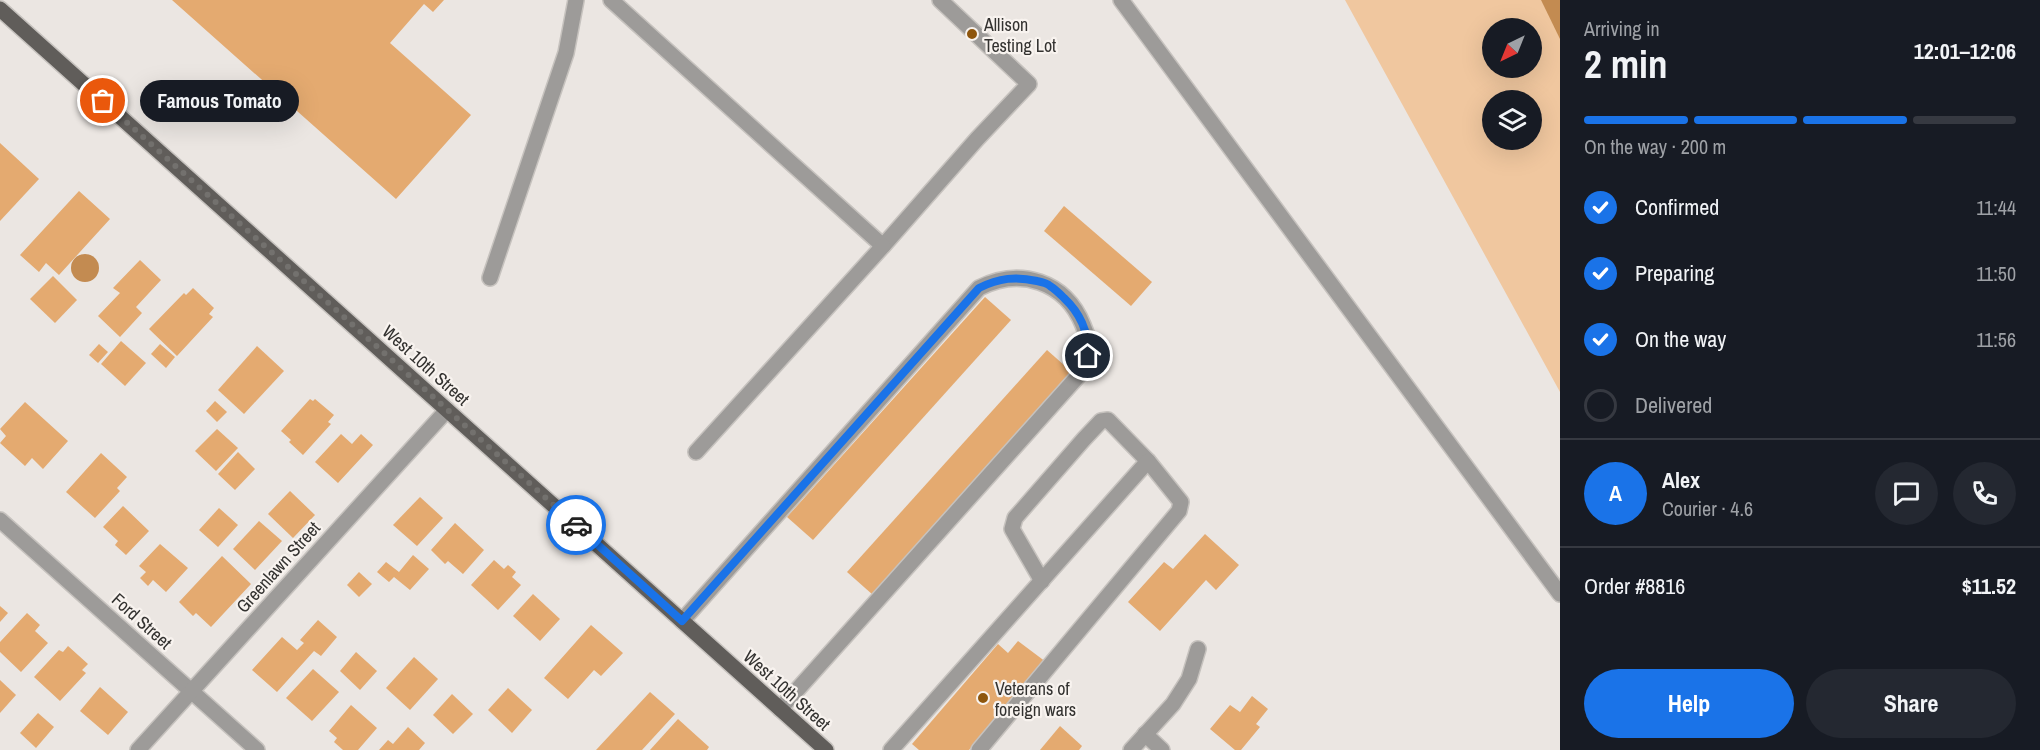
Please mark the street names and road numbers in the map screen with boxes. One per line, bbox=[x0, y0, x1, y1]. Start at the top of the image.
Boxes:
street label: West 10th Street bbox=[377, 319, 475, 411]
street label: Greenlawn Street bbox=[230, 516, 326, 618]
street label: Ford Street bbox=[106, 587, 178, 655]
street label: West 10th Street bbox=[738, 644, 836, 736]

